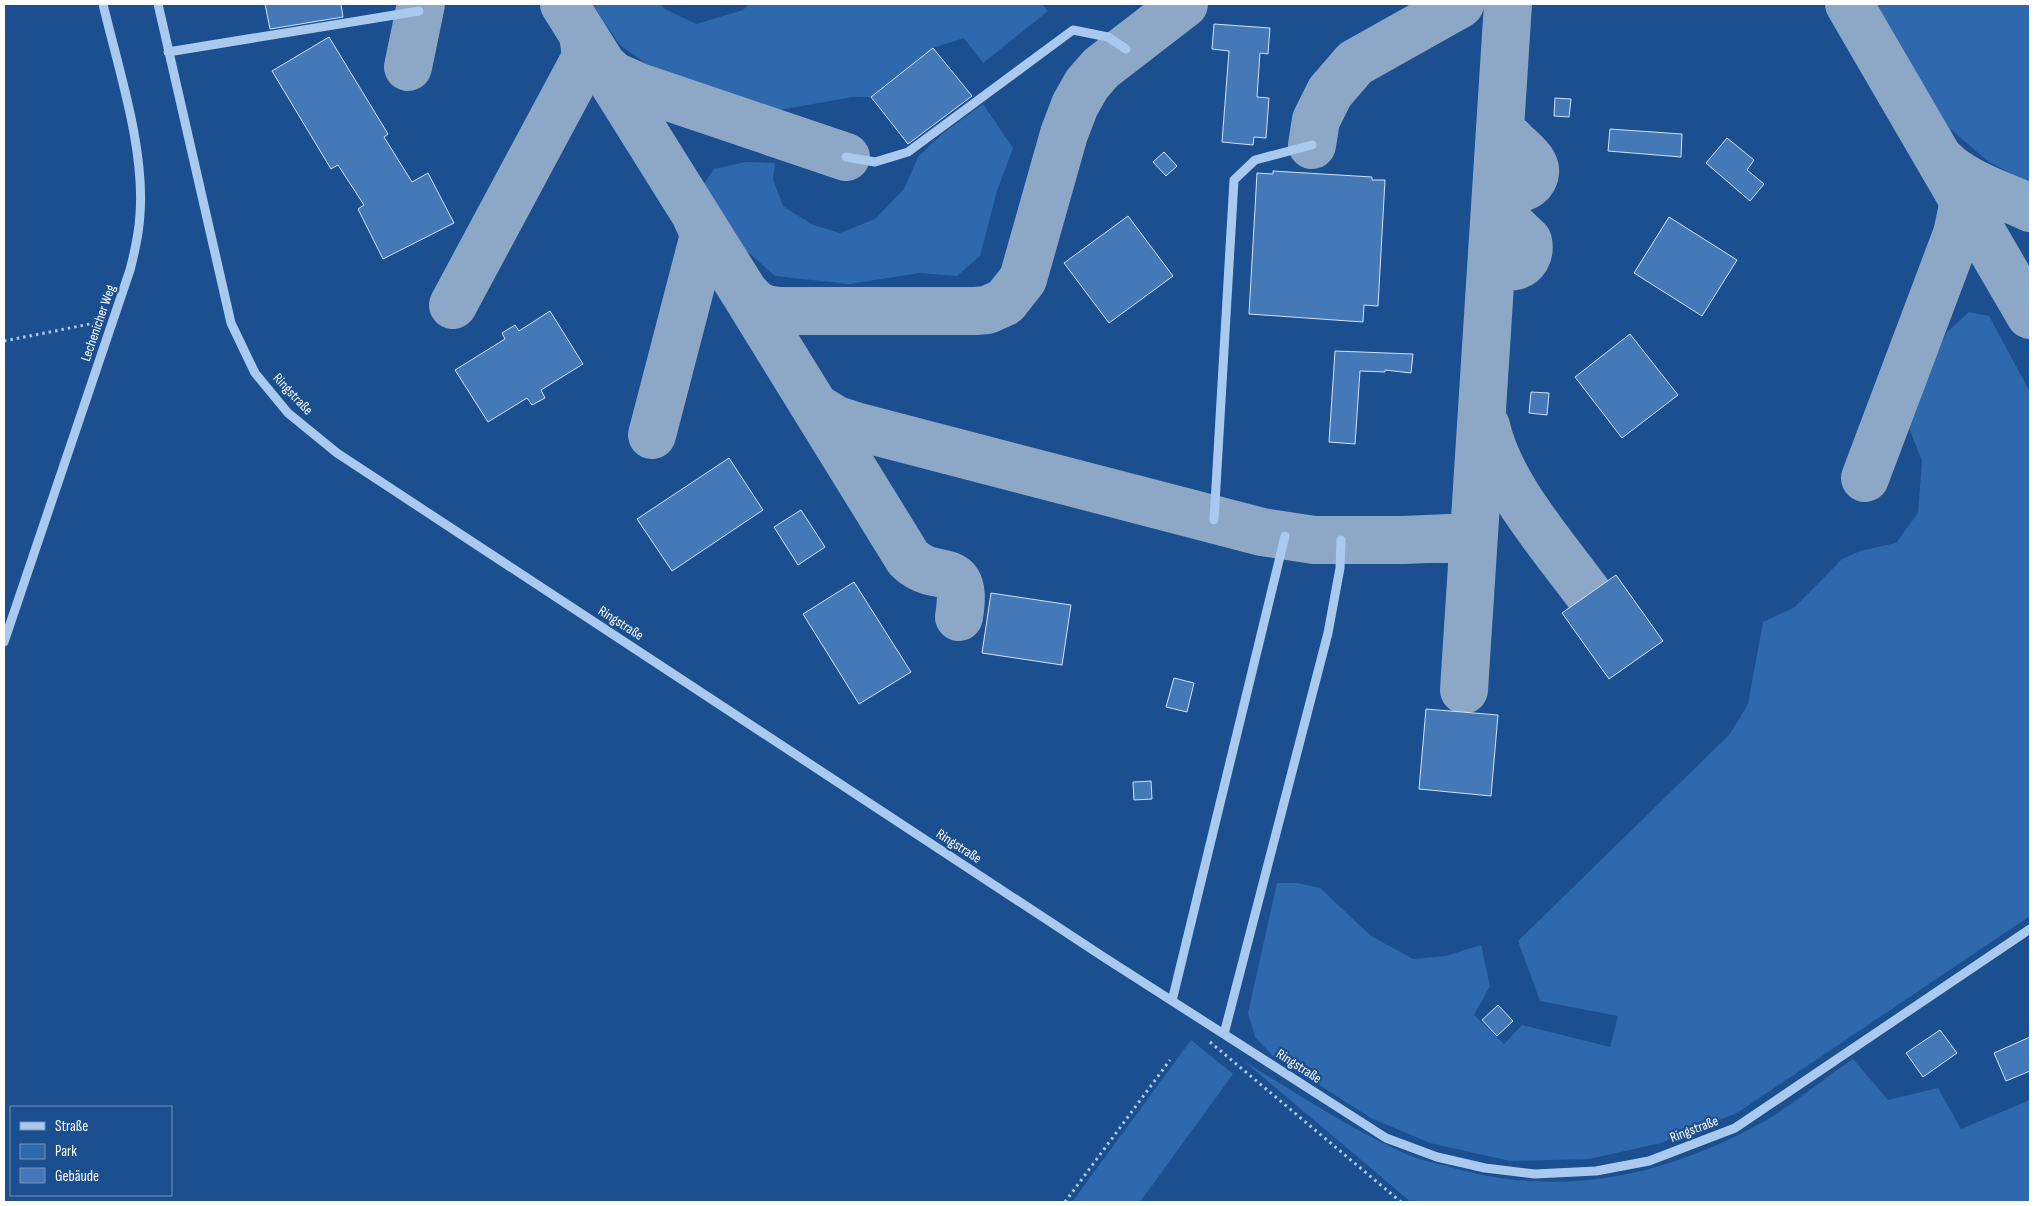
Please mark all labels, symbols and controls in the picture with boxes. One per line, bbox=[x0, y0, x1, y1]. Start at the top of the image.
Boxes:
street label: Lechenicher Weg bbox=[77, 282, 119, 364]
street label: Ringstraße bbox=[270, 370, 316, 418]
street label: Ringstraße bbox=[595, 602, 647, 644]
street label: Ringstraße bbox=[933, 825, 985, 867]
street label: Ringstraße bbox=[1273, 1045, 1325, 1087]
legend bbox=[10, 1106, 172, 1196]
street label: Ringstraße bbox=[1667, 1112, 1721, 1146]
text: Straße bbox=[55, 1117, 88, 1136]
text: Park bbox=[55, 1142, 77, 1161]
text: Gebäude bbox=[55, 1167, 99, 1186]

